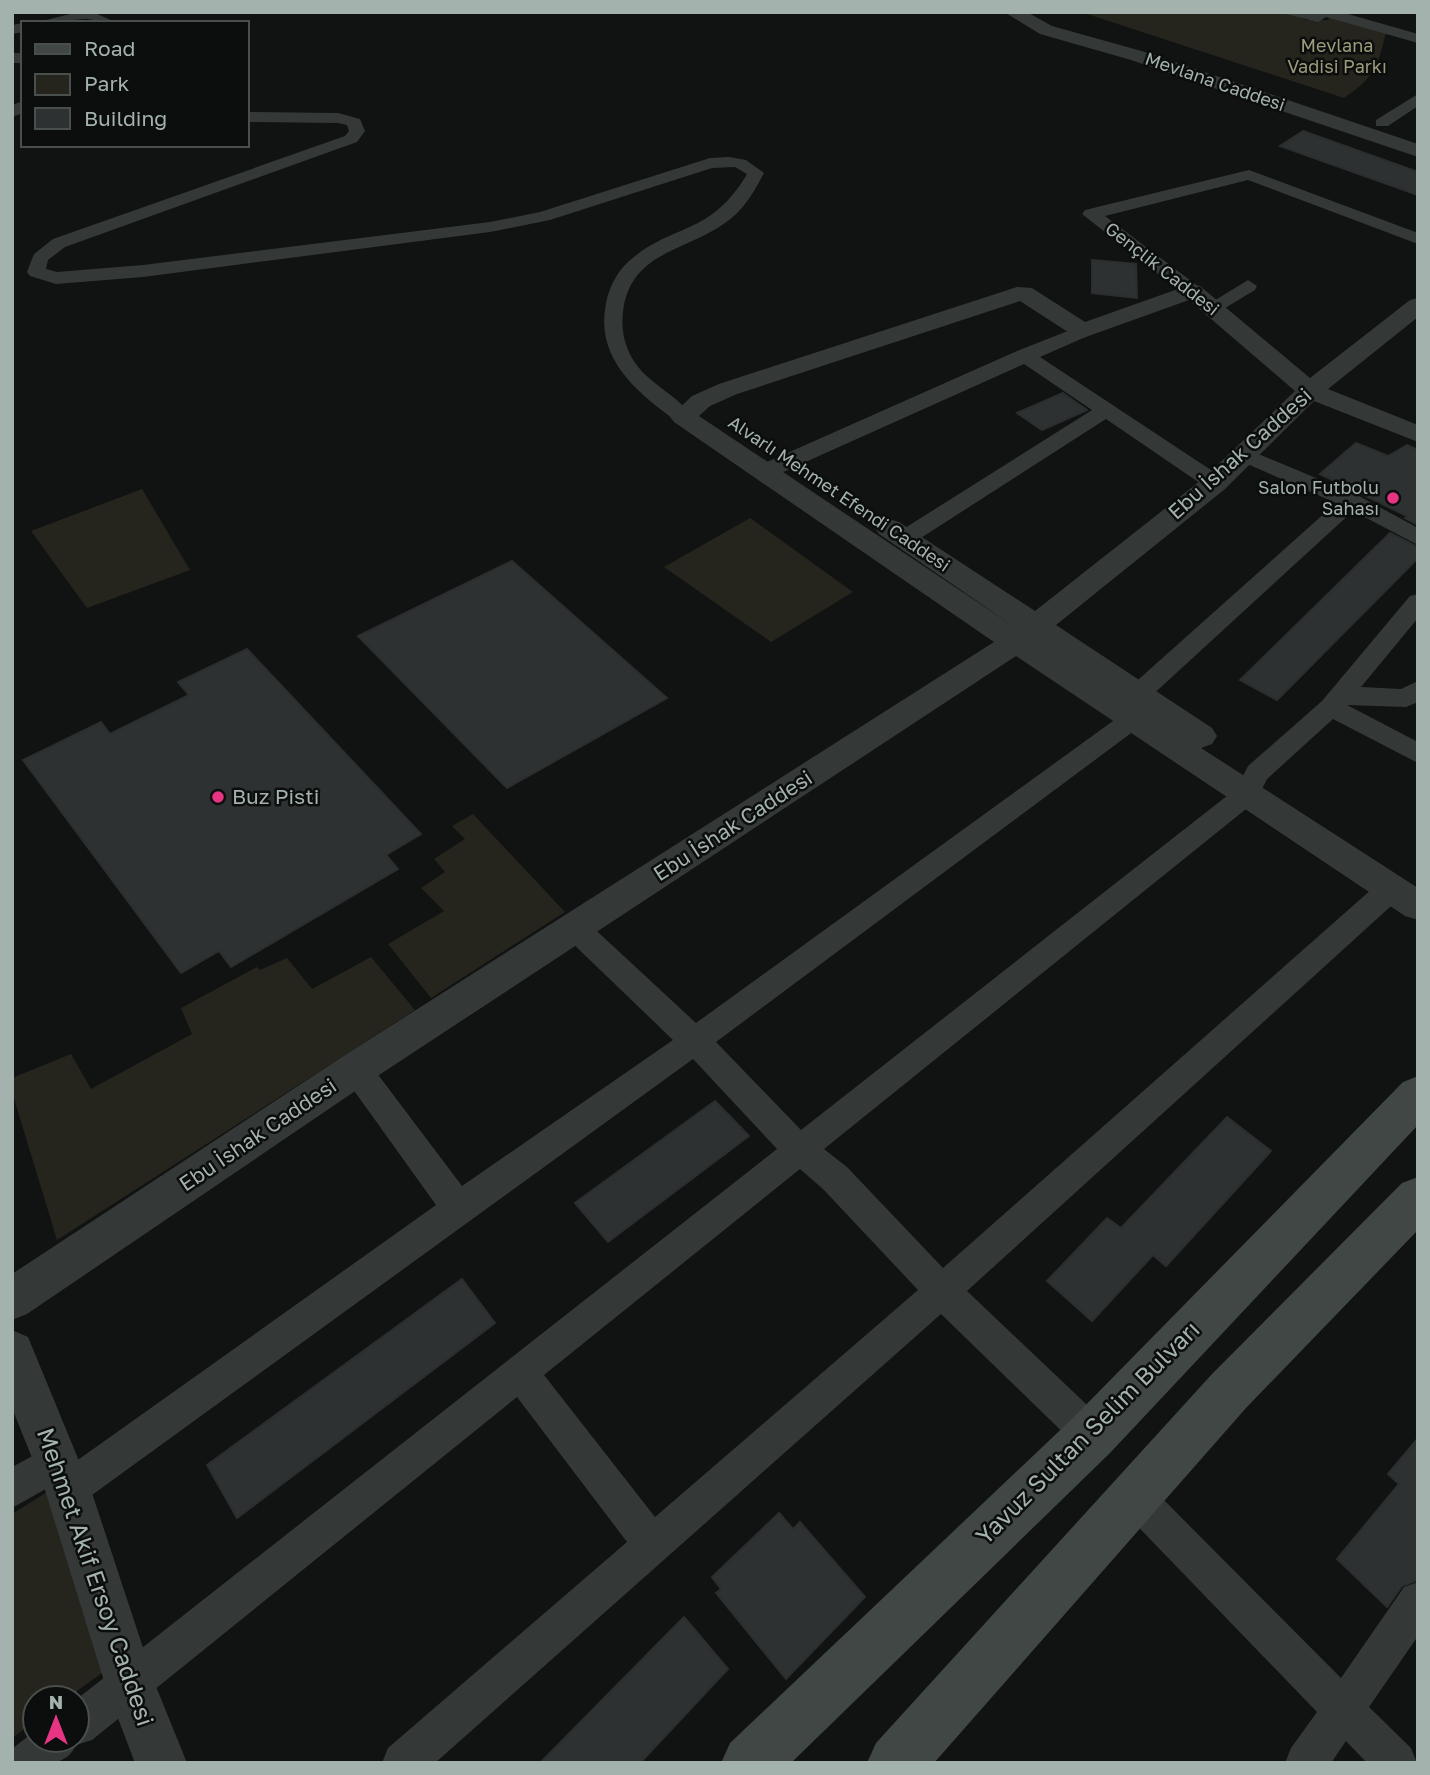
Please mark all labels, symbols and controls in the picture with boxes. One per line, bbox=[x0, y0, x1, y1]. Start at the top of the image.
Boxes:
legend bbox=[21, 21, 248, 147]
park label: Mevlana Vadisi Parkı bbox=[1287, 34, 1387, 77]
text: Road bbox=[84, 35, 135, 61]
street label: Mevlana Caddesi bbox=[1142, 47, 1288, 115]
text: Park bbox=[84, 70, 130, 96]
text: Building bbox=[84, 105, 167, 131]
street label: Gençlik Caddesi bbox=[1101, 217, 1224, 320]
street label: Ebu İshak Caddesi bbox=[1162, 382, 1316, 525]
street label: Alvarlı Mehmet Efendi Caddesi bbox=[725, 411, 955, 576]
place label: Salon Futbolu Sahası bbox=[1258, 476, 1379, 519]
marker: Salon Futbolu Sahası bbox=[1385, 490, 1401, 506]
street label: Ebu İshak Caddesi bbox=[648, 764, 817, 886]
place label: Buz Pisti bbox=[232, 783, 319, 809]
marker: Buz Pisti bbox=[210, 789, 226, 805]
street label: Ebu İshak Caddesi bbox=[174, 1072, 341, 1196]
street label: Yavuz Sultan Selim Bulvarı bbox=[969, 1314, 1205, 1550]
street label: Mehmet Akif Ersoy Caddesi bbox=[32, 1424, 161, 1729]
north arrow bbox=[21, 1684, 91, 1754]
text: N bbox=[49, 1690, 63, 1713]

